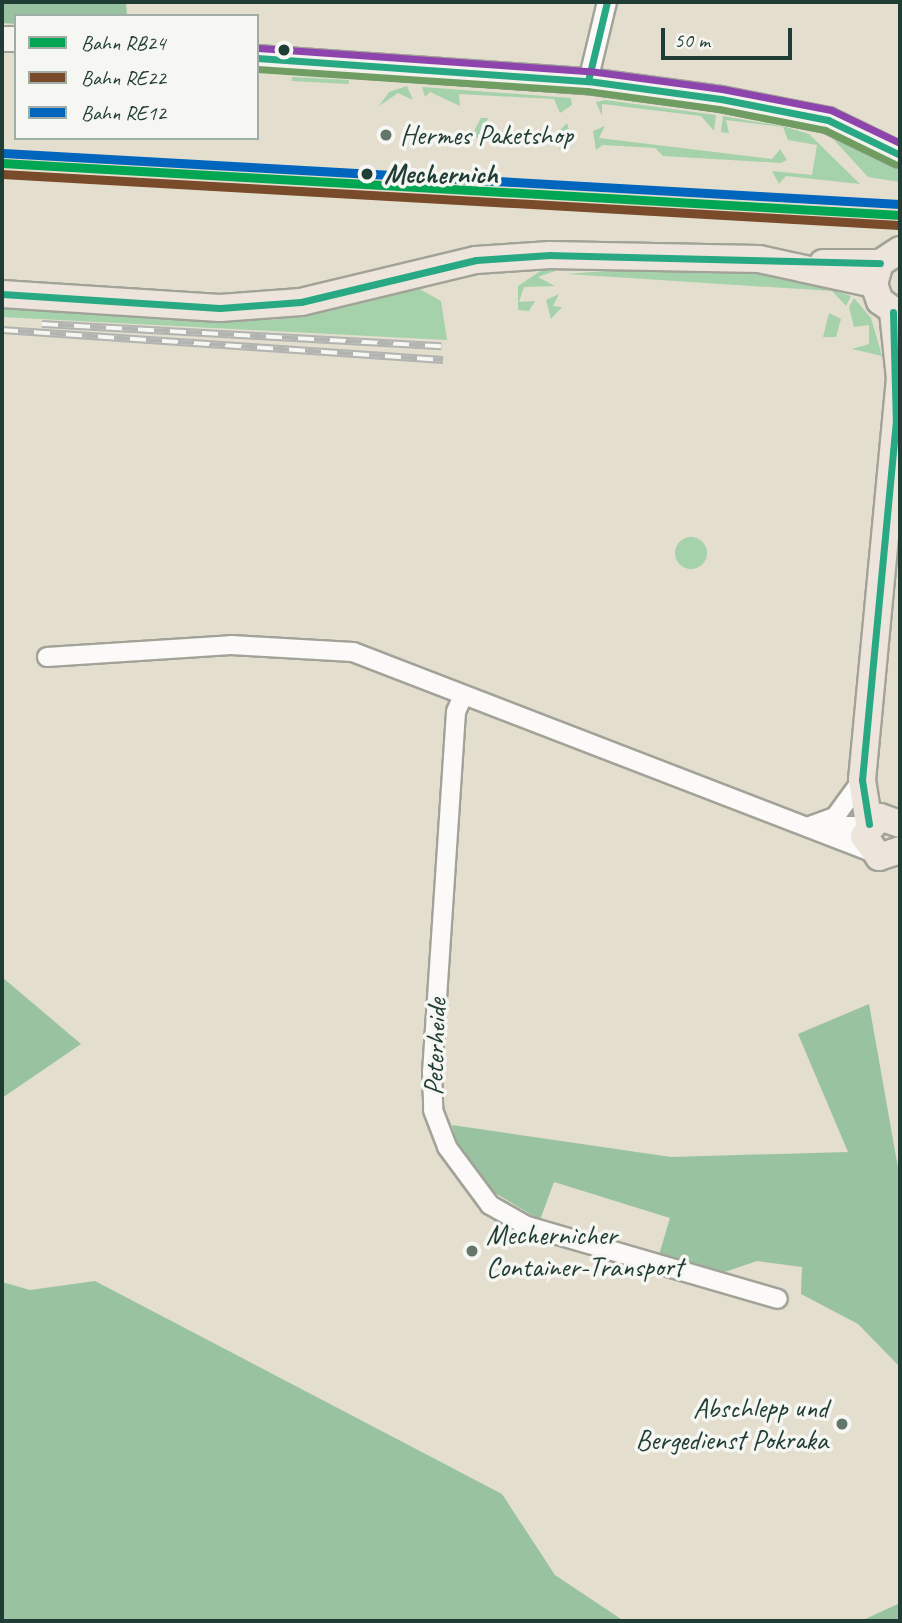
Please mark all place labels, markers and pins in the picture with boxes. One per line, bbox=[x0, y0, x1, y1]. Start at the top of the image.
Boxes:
unlabelled marker bbox=[277, 43, 291, 57]
place label: Hermes Paketshop bbox=[400, 118, 573, 152]
marker: Hermes Paketshop bbox=[378, 127, 394, 143]
place label: Mechernich bbox=[384, 157, 498, 191]
marker: Mechernich bbox=[356, 163, 378, 185]
place label: Mechernicher Container-Transport bbox=[486, 1218, 683, 1284]
marker: Mechernicher Container-Transport bbox=[464, 1243, 480, 1259]
place label: Abschlepp und Bergedienst Pokraka bbox=[636, 1391, 828, 1457]
marker: Abschlepp und Bergedienst Pokraka bbox=[834, 1416, 850, 1432]

